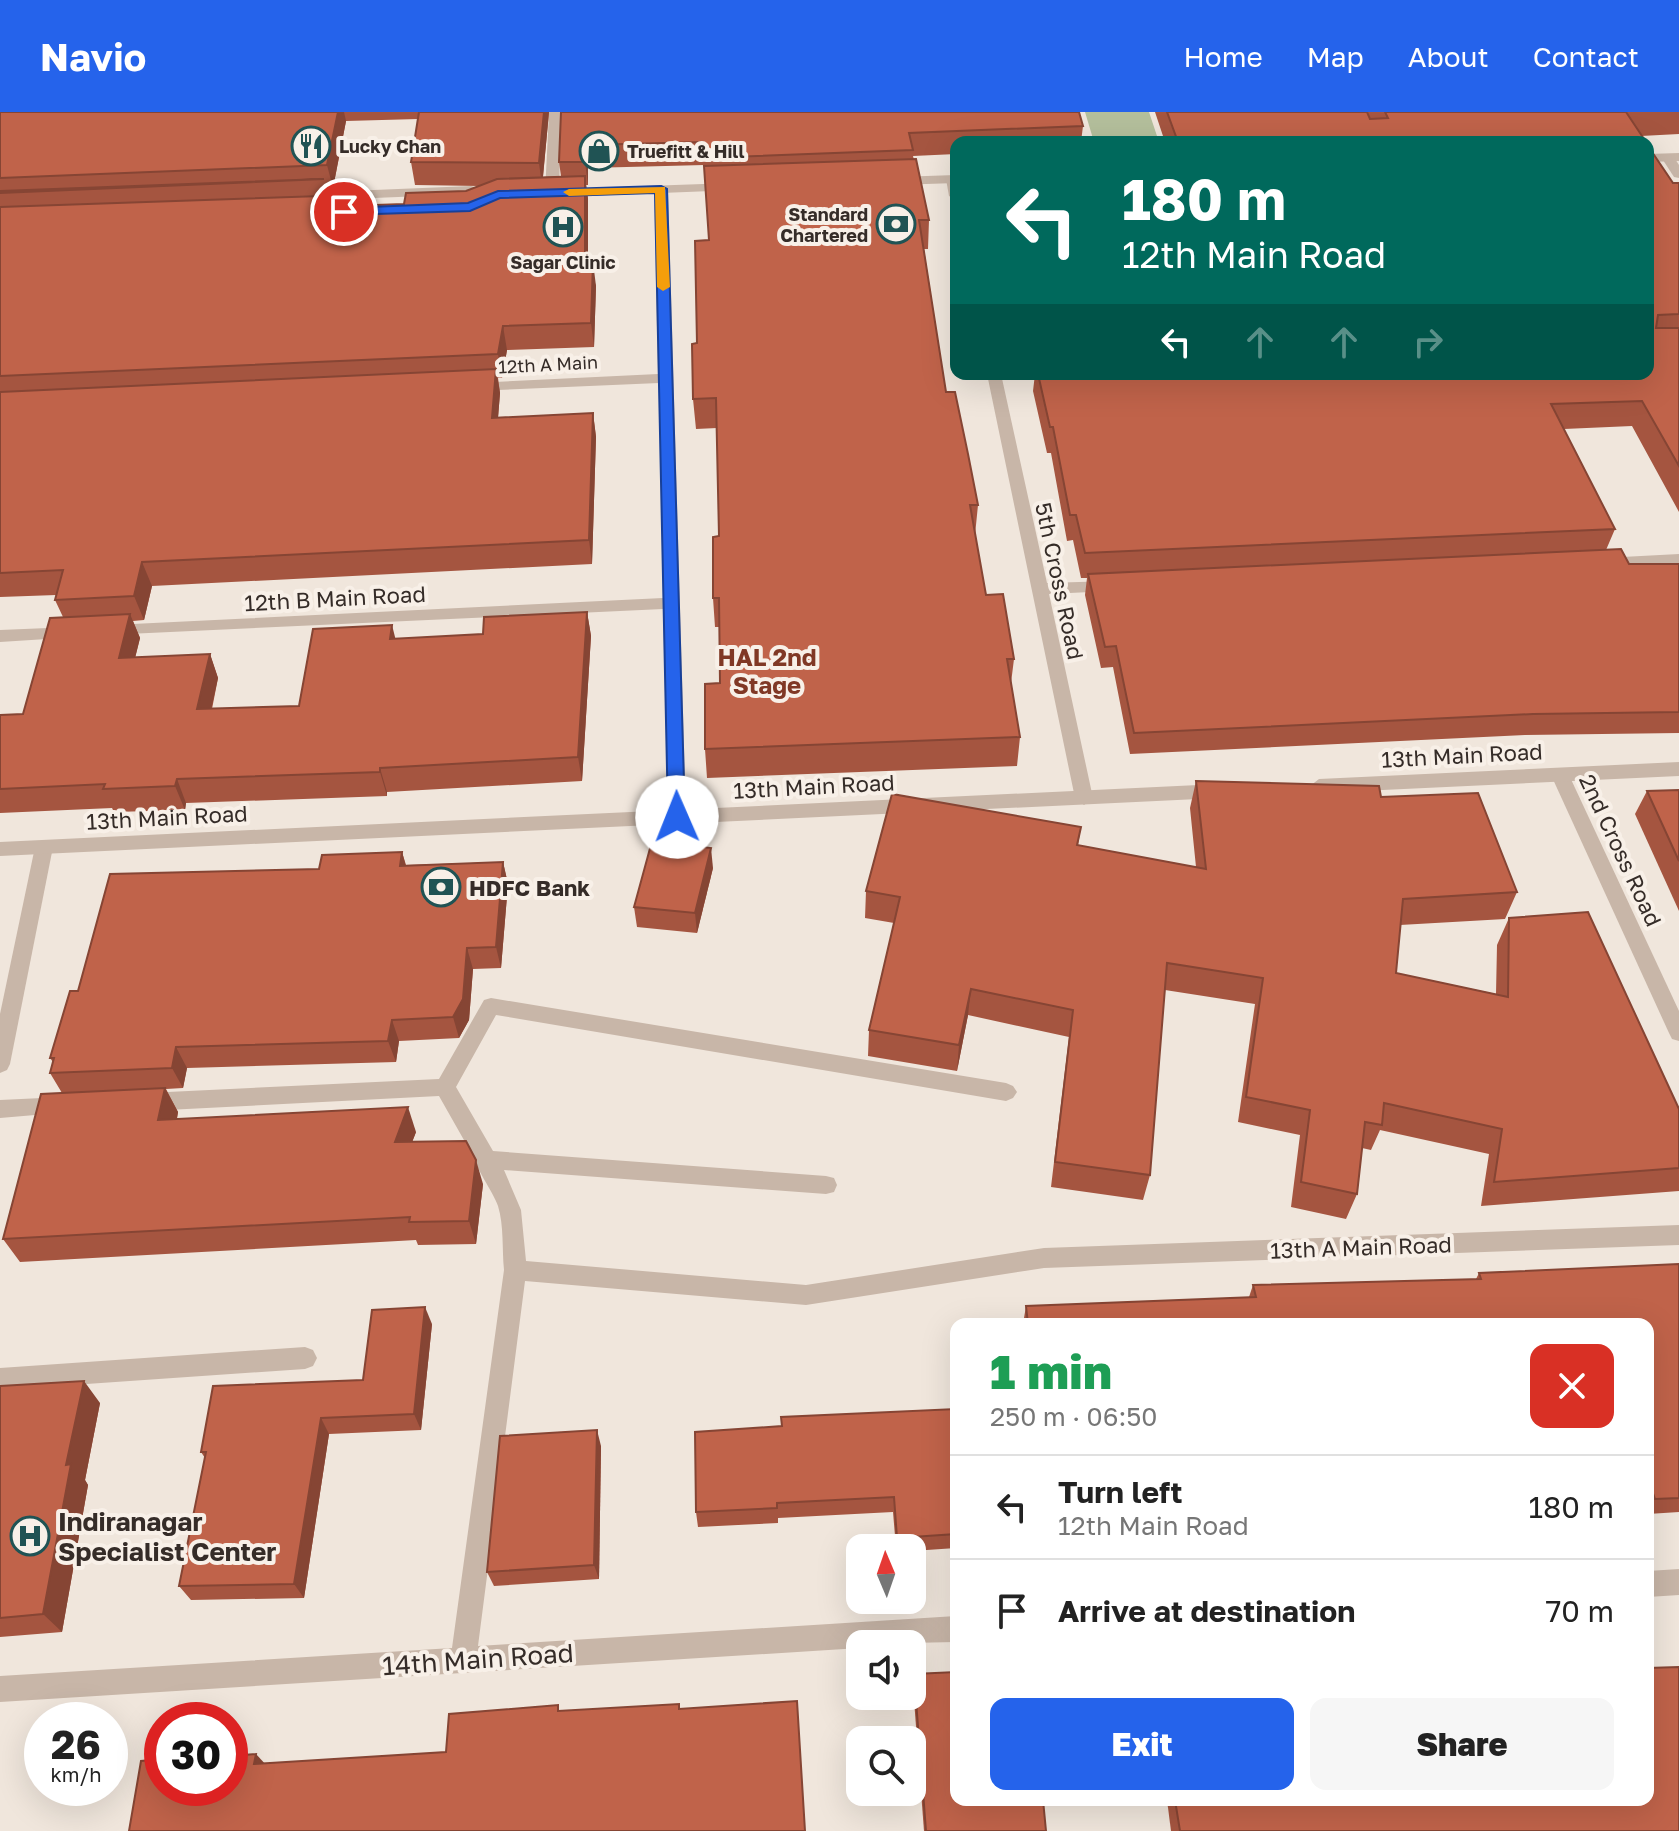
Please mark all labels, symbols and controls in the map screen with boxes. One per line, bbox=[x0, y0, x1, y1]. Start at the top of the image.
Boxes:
text: Navio bbox=[40, 34, 146, 79]
text: Home bbox=[1184, 40, 1263, 73]
text: Map bbox=[1307, 40, 1364, 73]
text: About bbox=[1408, 40, 1489, 73]
text: Contact bbox=[1533, 40, 1639, 73]
restaurant icon: Lucky Chan bbox=[290, 125, 332, 167]
shop icon: Truefitt & Hill bbox=[578, 130, 620, 172]
place label: Lucky Chan bbox=[339, 135, 441, 157]
place label: Truefitt & Hill bbox=[627, 140, 744, 162]
text: 180 m bbox=[1122, 165, 1286, 232]
icon: left bbox=[990, 168, 1094, 272]
pin bbox=[310, 178, 378, 246]
icon: arrive bbox=[322, 190, 366, 234]
place label: Standard Chartered bbox=[780, 203, 868, 246]
bank icon: Standard Chartered bbox=[875, 203, 917, 245]
hospital icon: Sagar Clinic bbox=[542, 206, 584, 248]
text: 12th Main Road bbox=[1122, 233, 1386, 276]
place label: Sagar Clinic bbox=[510, 251, 616, 273]
icon: left bbox=[1154, 320, 1198, 364]
icon: ahead bbox=[1238, 320, 1282, 364]
icon: ahead bbox=[1322, 320, 1366, 364]
icon: right bbox=[1406, 320, 1450, 364]
street label: 12th A Main bbox=[497, 350, 599, 378]
street label: 5th Cross Road bbox=[1030, 500, 1090, 662]
street label: 12th B Main Road bbox=[244, 580, 426, 616]
district label: HAL 2nd Stage bbox=[718, 642, 816, 699]
street label: 13th Main Road bbox=[1381, 737, 1543, 773]
street label: 13th Main Road bbox=[733, 768, 895, 804]
street label: 2nd Cross Road bbox=[1574, 770, 1668, 930]
position arrow bbox=[635, 775, 719, 859]
street label: 13th Main Road bbox=[86, 799, 248, 835]
bank icon: HDFC Bank bbox=[420, 866, 462, 908]
place label: HDFC Bank bbox=[469, 874, 590, 901]
street label: 13th A Main Road bbox=[1270, 1230, 1452, 1264]
text: 1 min bbox=[990, 1342, 1112, 1400]
button: close bbox=[1530, 1344, 1614, 1428]
text: 250 m · 06:50 bbox=[990, 1401, 1157, 1432]
text: Turn left bbox=[1058, 1474, 1183, 1510]
icon: left bbox=[990, 1485, 1034, 1529]
text: 180 m bbox=[1529, 1489, 1614, 1525]
place label: Indiranagar Specialist Center bbox=[58, 1506, 276, 1567]
text: 12th Main Road bbox=[1058, 1510, 1249, 1541]
hospital icon: Indiranagar Specialist Center bbox=[9, 1515, 51, 1557]
north arrow bbox=[846, 1534, 926, 1614]
map controls bbox=[846, 1534, 926, 1806]
icon: arrive bbox=[990, 1589, 1034, 1633]
text: Arrive at destination bbox=[1058, 1593, 1355, 1629]
text: 70 m bbox=[1545, 1593, 1614, 1629]
button: sound bbox=[846, 1630, 926, 1710]
street label: 14th Main Road bbox=[381, 1637, 575, 1681]
button: Exit bbox=[990, 1698, 1294, 1790]
button: Share bbox=[1310, 1698, 1614, 1790]
speed limit sign: 30 bbox=[144, 1702, 248, 1806]
text: 26 bbox=[51, 1720, 101, 1768]
button: search bbox=[846, 1726, 926, 1806]
text: km/h bbox=[51, 1762, 101, 1786]

